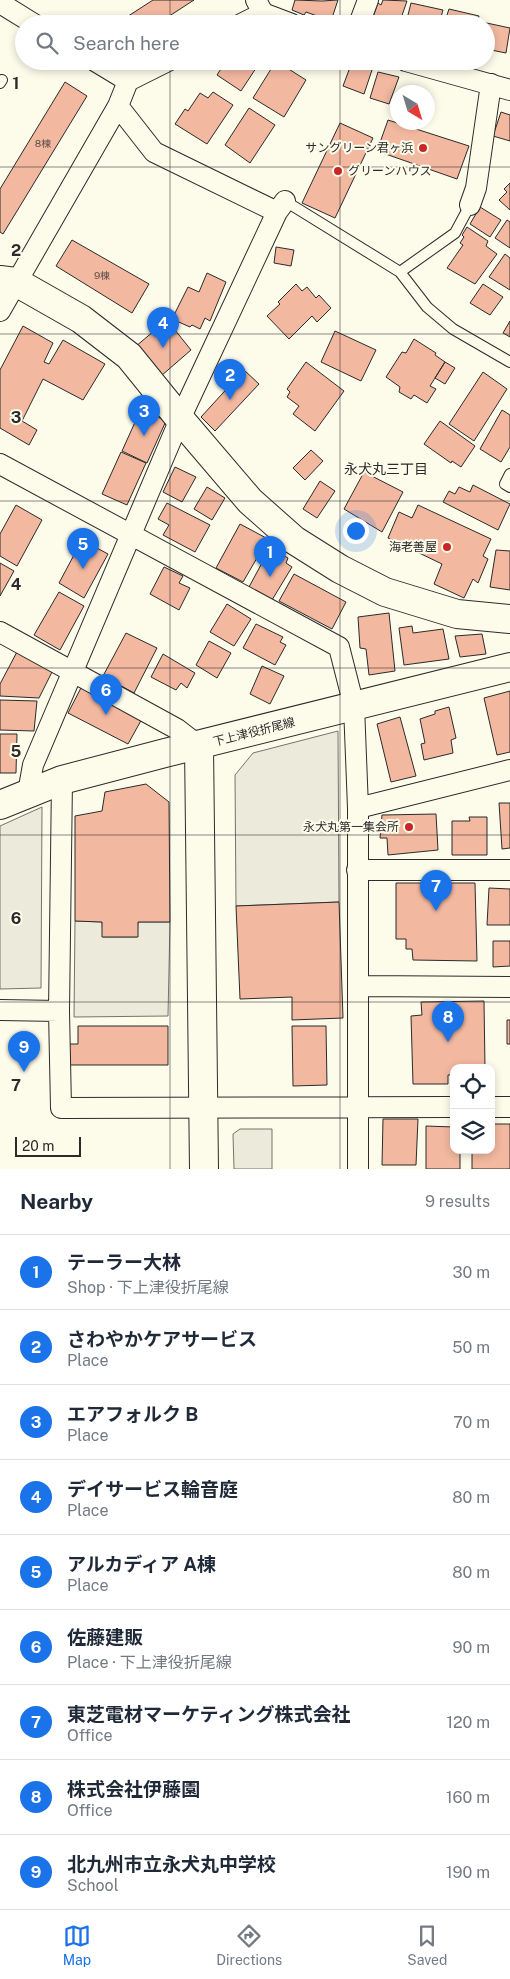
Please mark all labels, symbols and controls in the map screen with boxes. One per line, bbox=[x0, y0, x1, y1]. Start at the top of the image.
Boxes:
search box bbox=[15, 15, 495, 70]
icon: search bbox=[33, 29, 61, 57]
text: Search here bbox=[73, 32, 180, 54]
text: 1 bbox=[13, 74, 19, 93]
north arrow bbox=[390, 85, 435, 130]
house number: 8棟 bbox=[35, 137, 51, 149]
place label: サングリーン君ヶ浜 bbox=[306, 141, 413, 155]
marker: サングリーン君ヶ浜 bbox=[417, 142, 429, 154]
place label: グリーンハウス bbox=[348, 164, 431, 178]
marker: グリーンハウス bbox=[332, 165, 344, 177]
text: 2 bbox=[11, 241, 21, 260]
house number: 9棟 bbox=[94, 269, 110, 281]
pin: 4 bbox=[147, 307, 179, 348]
pin: 2 bbox=[214, 359, 246, 400]
pin: 3 bbox=[128, 395, 160, 436]
text: 3 bbox=[11, 408, 21, 427]
district label: 永犬丸三丁目 bbox=[344, 461, 428, 477]
your location bbox=[343, 518, 369, 544]
pin: 5 bbox=[67, 528, 99, 569]
pin: 1 bbox=[254, 536, 286, 577]
place label: 海老善屋 bbox=[389, 540, 437, 554]
marker: 海老善屋 bbox=[441, 541, 453, 553]
text: 4 bbox=[11, 575, 22, 594]
pin: 6 bbox=[90, 674, 122, 715]
street label: 下上津役折尾線 bbox=[212, 715, 296, 749]
text: 5 bbox=[11, 742, 22, 761]
place label: 永犬丸第一集会所 bbox=[303, 820, 399, 834]
marker: 永犬丸第一集会所 bbox=[403, 821, 415, 833]
pin: 7 bbox=[420, 870, 452, 911]
text: 6 bbox=[11, 909, 21, 928]
pin: 8 bbox=[432, 1001, 464, 1042]
pin: 9 bbox=[8, 1031, 40, 1072]
map controls bbox=[450, 1064, 495, 1154]
button: locate bbox=[450, 1064, 495, 1109]
text: 7 bbox=[11, 1076, 21, 1095]
button: layers bbox=[450, 1109, 495, 1154]
scale bar bbox=[15, 1134, 81, 1157]
text: 20 m bbox=[22, 1138, 54, 1154]
text: Nearby bbox=[20, 1189, 93, 1214]
text: 9 results bbox=[425, 1192, 490, 1211]
text: テーラー大林 bbox=[67, 1251, 181, 1273]
text: 1 bbox=[33, 1263, 39, 1282]
text: 30 m bbox=[453, 1263, 490, 1282]
text: Shop · 下上津役折尾線 bbox=[67, 1278, 229, 1297]
text: さわやかケアサービス bbox=[67, 1328, 257, 1350]
text: 2 bbox=[31, 1338, 41, 1357]
text: 50 m bbox=[452, 1338, 490, 1357]
text: Place bbox=[67, 1351, 109, 1370]
text: エアフォルク B bbox=[67, 1403, 198, 1425]
text: 3 bbox=[31, 1413, 41, 1432]
text: 70 m bbox=[453, 1413, 490, 1432]
text: Place bbox=[67, 1426, 109, 1445]
text: デイサービス輪音庭 bbox=[67, 1478, 238, 1500]
text: 4 bbox=[31, 1488, 41, 1507]
text: 80 m bbox=[452, 1488, 490, 1507]
text: Place bbox=[67, 1501, 109, 1520]
text: アルカディア A棟 bbox=[67, 1553, 216, 1575]
text: 5 bbox=[31, 1563, 41, 1582]
text: 80 m bbox=[452, 1563, 490, 1582]
text: Place bbox=[67, 1576, 109, 1595]
text: 佐藤建販 bbox=[67, 1626, 143, 1648]
text: 6 bbox=[31, 1638, 41, 1657]
text: 90 m bbox=[453, 1638, 490, 1657]
text: Place · 下上津役折尾線 bbox=[67, 1653, 232, 1672]
text: 東芝電材マーケティング株式会社 bbox=[67, 1703, 350, 1725]
text: 7 bbox=[31, 1713, 41, 1732]
text: 120 m bbox=[446, 1713, 490, 1732]
text: Office bbox=[67, 1726, 113, 1745]
text: 株式会社伊藤園 bbox=[67, 1778, 200, 1800]
text: 8 bbox=[31, 1788, 41, 1807]
text: 160 m bbox=[446, 1788, 490, 1807]
text: Office bbox=[67, 1801, 113, 1820]
text: 北九州市立永犬丸中学校 bbox=[67, 1853, 276, 1875]
text: 9 bbox=[31, 1863, 41, 1882]
text: 190 m bbox=[446, 1863, 490, 1882]
text: School bbox=[67, 1876, 118, 1895]
tab: Map bbox=[63, 1922, 91, 1968]
tab: Directions bbox=[216, 1922, 282, 1968]
tab: Saved bbox=[407, 1922, 447, 1968]

